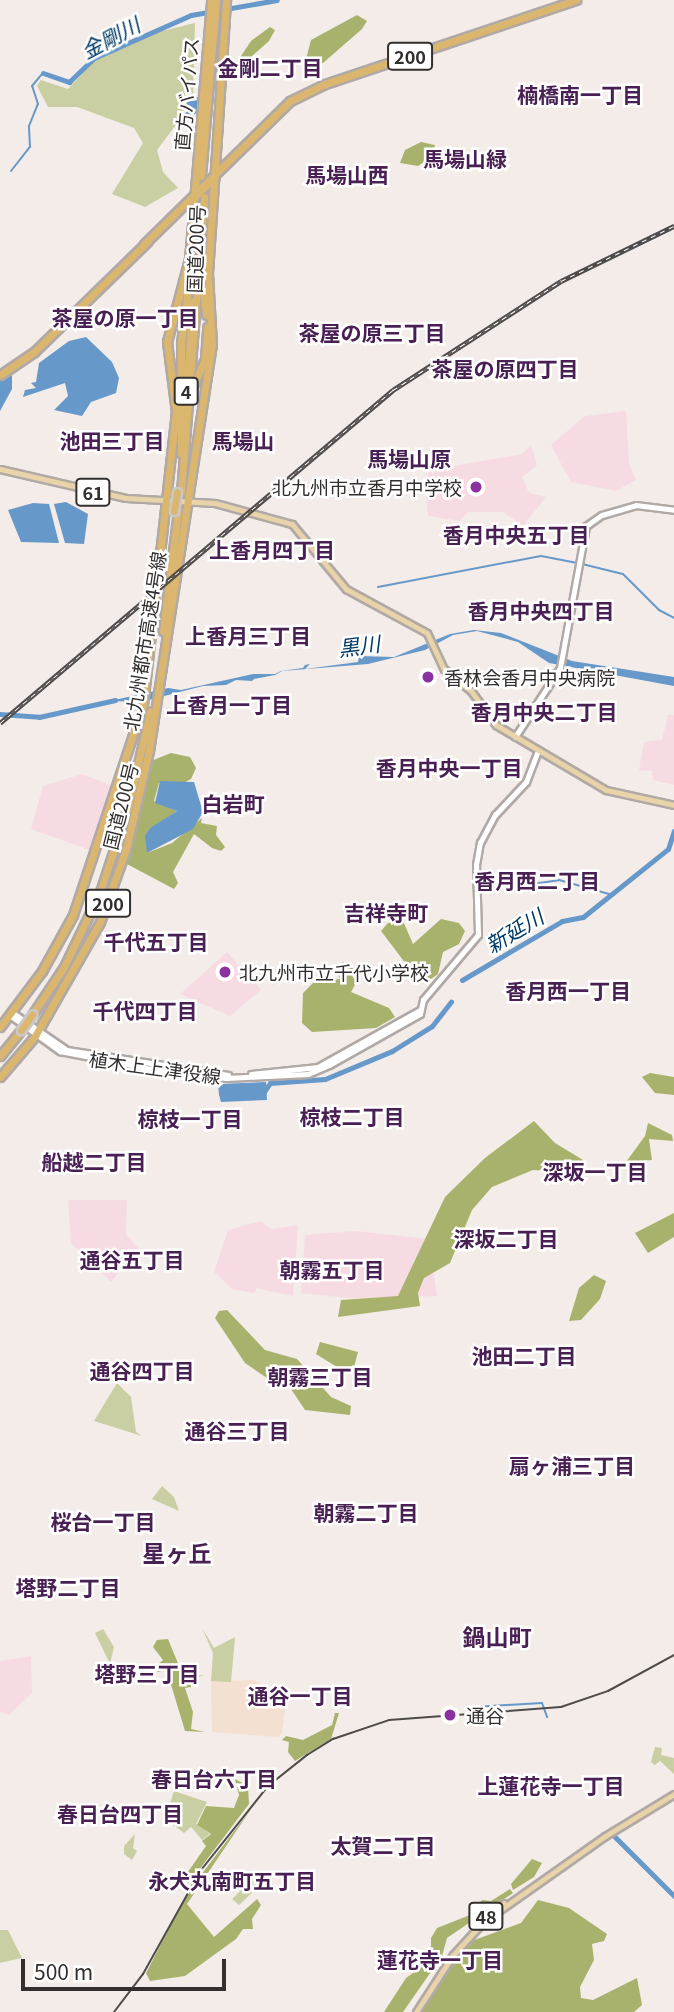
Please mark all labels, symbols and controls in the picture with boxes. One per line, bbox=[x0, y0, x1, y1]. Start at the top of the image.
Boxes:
water label: 金剛川 bbox=[76, 11, 144, 63]
street label: 直方バイパス bbox=[170, 36, 202, 152]
road number: 200 bbox=[386, 42, 434, 70]
district label: 金剛二丁目 bbox=[218, 54, 322, 80]
district label: 楠橋南一丁目 bbox=[517, 81, 643, 107]
district label: 馬場山緑 bbox=[423, 145, 507, 171]
district label: 馬場山西 bbox=[305, 161, 389, 187]
street label: 国道200号 bbox=[182, 204, 208, 294]
district label: 茶屋の原一丁目 bbox=[52, 304, 198, 330]
district label: 茶屋の原三丁目 bbox=[299, 319, 445, 345]
district label: 茶屋の原四丁目 bbox=[432, 355, 578, 381]
road number: 4 bbox=[172, 376, 200, 405]
district label: 池田三丁目 bbox=[60, 427, 164, 453]
district label: 馬場山 bbox=[212, 427, 274, 453]
district label: 馬場山原 bbox=[367, 445, 451, 471]
place label: 北九州市立香月中学校 bbox=[272, 476, 462, 498]
road number: 61 bbox=[74, 478, 112, 506]
marker: 北九州市立香月中学校 bbox=[468, 479, 484, 495]
district label: 香月中央五丁目 bbox=[443, 521, 589, 547]
district label: 上香月四丁目 bbox=[209, 536, 335, 562]
street label: 北九州都市高速4号線 bbox=[119, 550, 169, 732]
district label: 香月中央四丁目 bbox=[468, 597, 614, 623]
district label: 上香月三丁目 bbox=[185, 622, 311, 648]
water label: 黒川 bbox=[337, 630, 381, 660]
place label: 香林会香月中央病院 bbox=[444, 666, 615, 688]
marker: 香林会香月中央病院 bbox=[418, 667, 438, 687]
district label: 上香月一丁目 bbox=[166, 691, 292, 717]
district label: 香月中央二丁目 bbox=[471, 698, 617, 724]
district label: 香月中央一丁目 bbox=[376, 754, 522, 780]
street label: 国道200号 bbox=[98, 760, 142, 852]
district label: 白岩町 bbox=[202, 790, 264, 816]
district label: 香月西二丁目 bbox=[474, 867, 600, 893]
road number: 200 bbox=[84, 888, 132, 918]
district label: 吉祥寺町 bbox=[344, 899, 428, 925]
water label: 新延川 bbox=[481, 903, 547, 957]
district label: 千代五丁目 bbox=[104, 928, 208, 954]
place label: 北九州市立千代小学校 bbox=[239, 961, 429, 983]
marker: 北九州市立千代小学校 bbox=[217, 964, 233, 980]
district label: 香月西一丁目 bbox=[505, 977, 631, 1003]
district label: 千代四丁目 bbox=[93, 997, 197, 1023]
street label: 植木上上津役線 bbox=[88, 1046, 222, 1088]
district label: 椋枝二丁目 bbox=[300, 1103, 404, 1129]
district label: 椋枝一丁目 bbox=[138, 1105, 242, 1131]
district label: 船越二丁目 bbox=[42, 1148, 146, 1174]
district label: 深坂一丁目 bbox=[543, 1158, 647, 1184]
district label: 深坂二丁目 bbox=[454, 1225, 558, 1251]
district label: 通谷五丁目 bbox=[80, 1246, 184, 1272]
district label: 朝霧五丁目 bbox=[280, 1256, 384, 1282]
district label: 池田二丁目 bbox=[472, 1342, 576, 1368]
district label: 通谷四丁目 bbox=[90, 1357, 194, 1383]
district label: 朝霧三丁目 bbox=[268, 1363, 372, 1389]
district label: 通谷三丁目 bbox=[185, 1417, 289, 1443]
district label: 扇ヶ浦三丁目 bbox=[509, 1452, 635, 1478]
district label: 朝霧二丁目 bbox=[314, 1499, 418, 1525]
district label: 桜台一丁目 bbox=[51, 1508, 155, 1534]
district label: 星ヶ丘 bbox=[143, 1538, 211, 1566]
district label: 塔野二丁目 bbox=[16, 1574, 120, 1600]
district label: 鍋山町 bbox=[463, 1622, 531, 1650]
district label: 塔野三丁目 bbox=[95, 1660, 199, 1686]
district label: 通谷一丁目 bbox=[248, 1682, 352, 1708]
place label: 通谷 bbox=[466, 1704, 504, 1726]
marker: 通谷 bbox=[440, 1705, 460, 1725]
district label: 春日台六丁目 bbox=[151, 1765, 277, 1791]
district label: 上蓮花寺一丁目 bbox=[478, 1772, 624, 1798]
district label: 春日台四丁目 bbox=[57, 1800, 183, 1826]
district label: 太賀二丁目 bbox=[331, 1832, 435, 1858]
district label: 永犬丸南町五丁目 bbox=[148, 1867, 316, 1893]
road number: 48 bbox=[467, 1902, 505, 1930]
scale bar bbox=[24, 1946, 229, 1990]
district label: 蓮花寺一丁目 bbox=[377, 1946, 503, 1972]
text: 500 m bbox=[34, 1956, 93, 1986]

